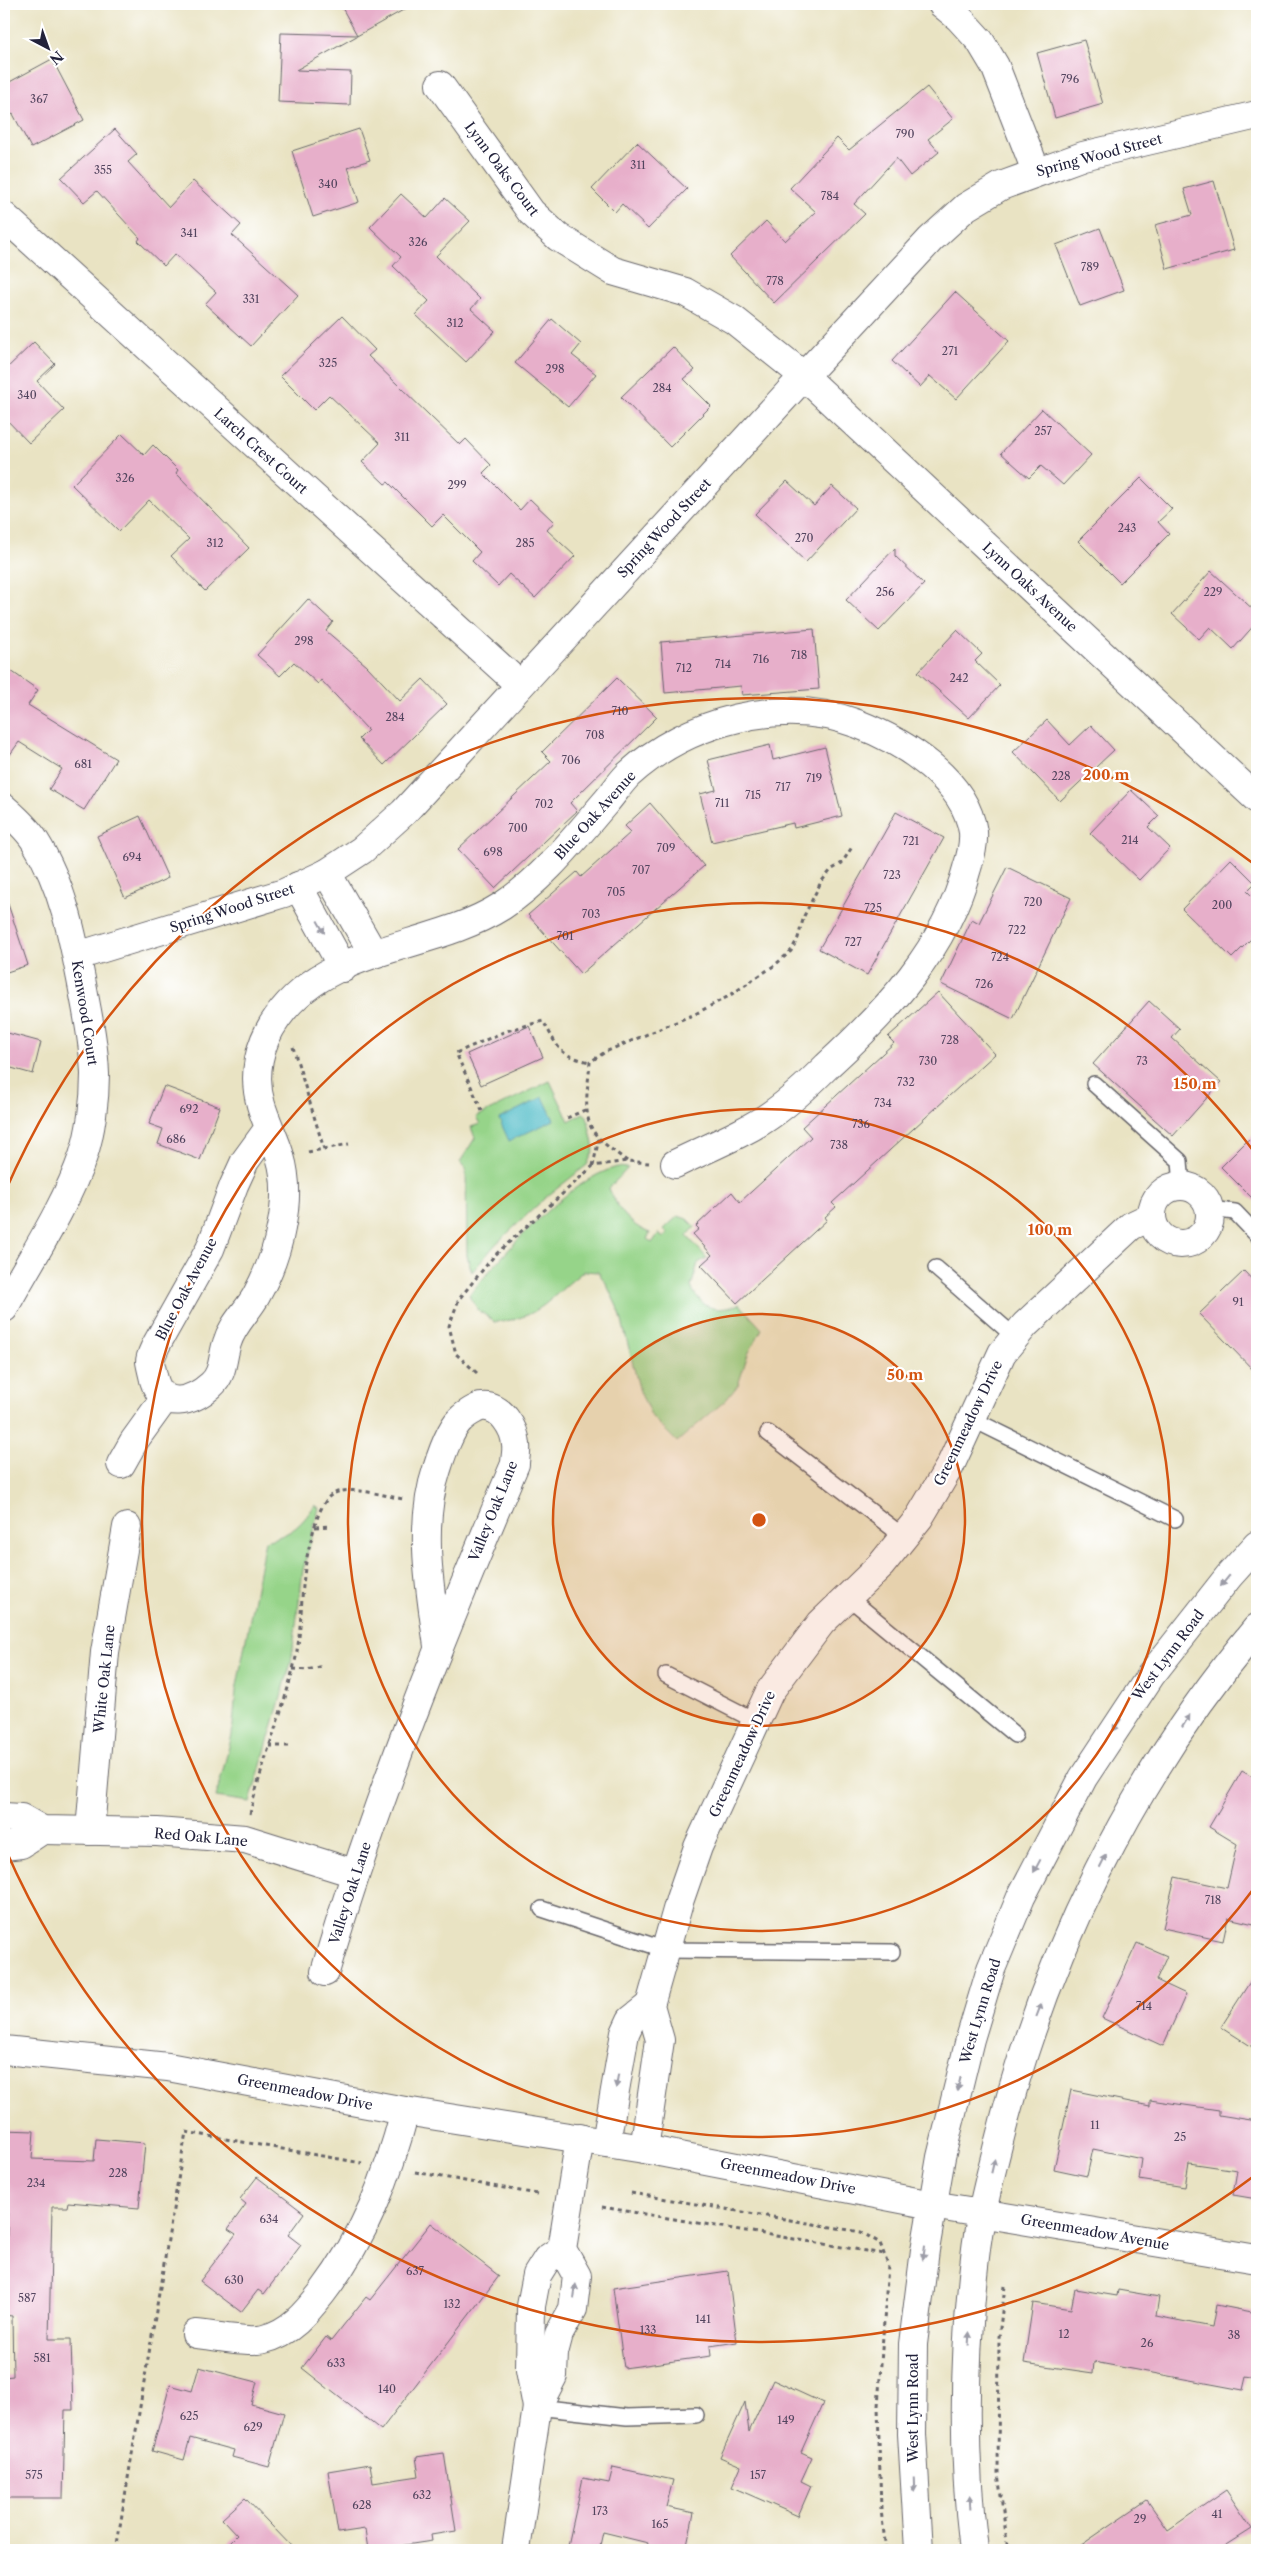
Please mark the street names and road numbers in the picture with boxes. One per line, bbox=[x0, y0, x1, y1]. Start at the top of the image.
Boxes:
street label: Lynn Oaks Court bbox=[461, 118, 543, 220]
street label: Spring Wood Street bbox=[1034, 130, 1164, 180]
street label: Larch Crest Court bbox=[210, 404, 312, 498]
street label: Spring Wood Street bbox=[613, 474, 715, 582]
street label: Lynn Oaks Avenue bbox=[979, 538, 1081, 636]
street label: Blue Oak Avenue bbox=[550, 767, 640, 863]
street label: Spring Wood Street bbox=[168, 879, 297, 937]
street label: Kenwood Court bbox=[68, 959, 102, 1067]
street label: Blue Oak Avenue bbox=[151, 1234, 221, 1343]
street label: Greenmeadow Drive bbox=[930, 1357, 1006, 1489]
street label: Valley Oak Lane bbox=[464, 1458, 521, 1565]
street label: West Lynn Road bbox=[1127, 1606, 1208, 1705]
street label: White Oak Lane bbox=[89, 1624, 119, 1735]
street label: Greenmeadow Drive bbox=[705, 1688, 779, 1820]
street label: Red Oak Lane bbox=[153, 1824, 249, 1850]
street label: Valley Oak Lane bbox=[325, 1839, 375, 1948]
street label: West Lynn Road bbox=[955, 1956, 1005, 2067]
street label: Greenmeadow Drive bbox=[236, 2070, 374, 2114]
street label: Greenmeadow Drive bbox=[719, 2154, 857, 2198]
street label: Greenmeadow Avenue bbox=[1019, 2210, 1171, 2254]
street label: West Lynn Road bbox=[904, 2353, 922, 2463]

